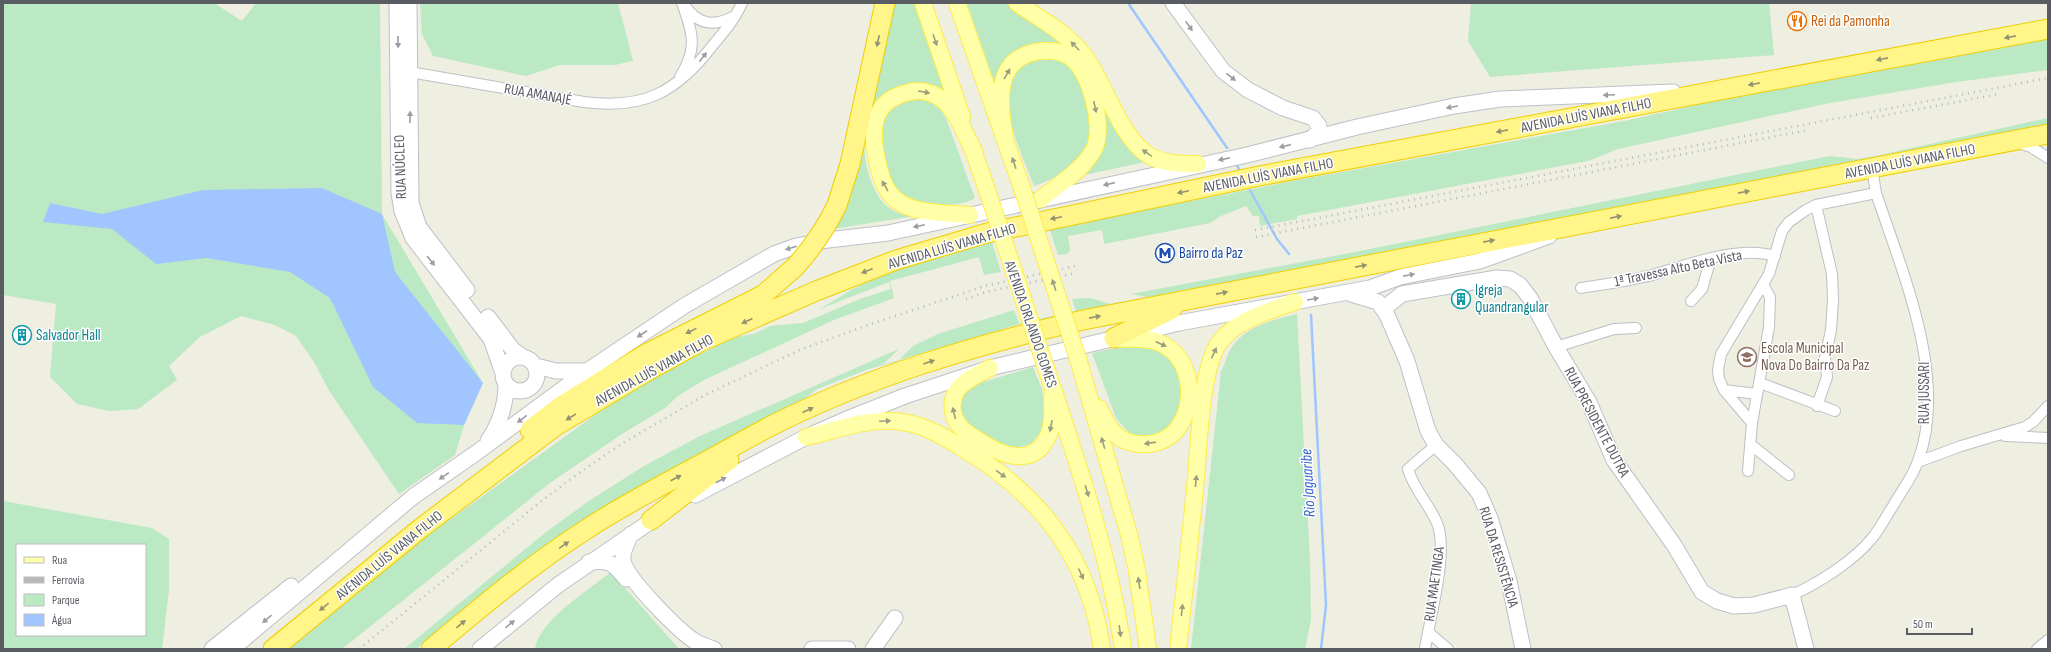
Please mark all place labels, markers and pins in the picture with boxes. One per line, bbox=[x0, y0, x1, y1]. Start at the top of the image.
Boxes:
restaurant icon: Rei da Pamonha bbox=[1786, 10, 1808, 32]
place label: Rei da Pamonha bbox=[1811, 12, 1890, 31]
metro station icon: Bairro da Paz bbox=[1154, 242, 1176, 264]
place label: Bairro da Paz bbox=[1179, 244, 1244, 263]
place label: Igreja Quandrangular bbox=[1475, 281, 1549, 317]
building icon: Igreja Quandrangular bbox=[1450, 288, 1472, 310]
building icon: Salvador Hall bbox=[11, 324, 33, 346]
place label: Salvador Hall bbox=[36, 326, 101, 345]
place label: Escola Municipal Nova Do Bairro Da Paz bbox=[1761, 339, 1870, 375]
school or university icon: Escola Municipal Nova Do Bairro Da Paz bbox=[1736, 346, 1758, 368]

